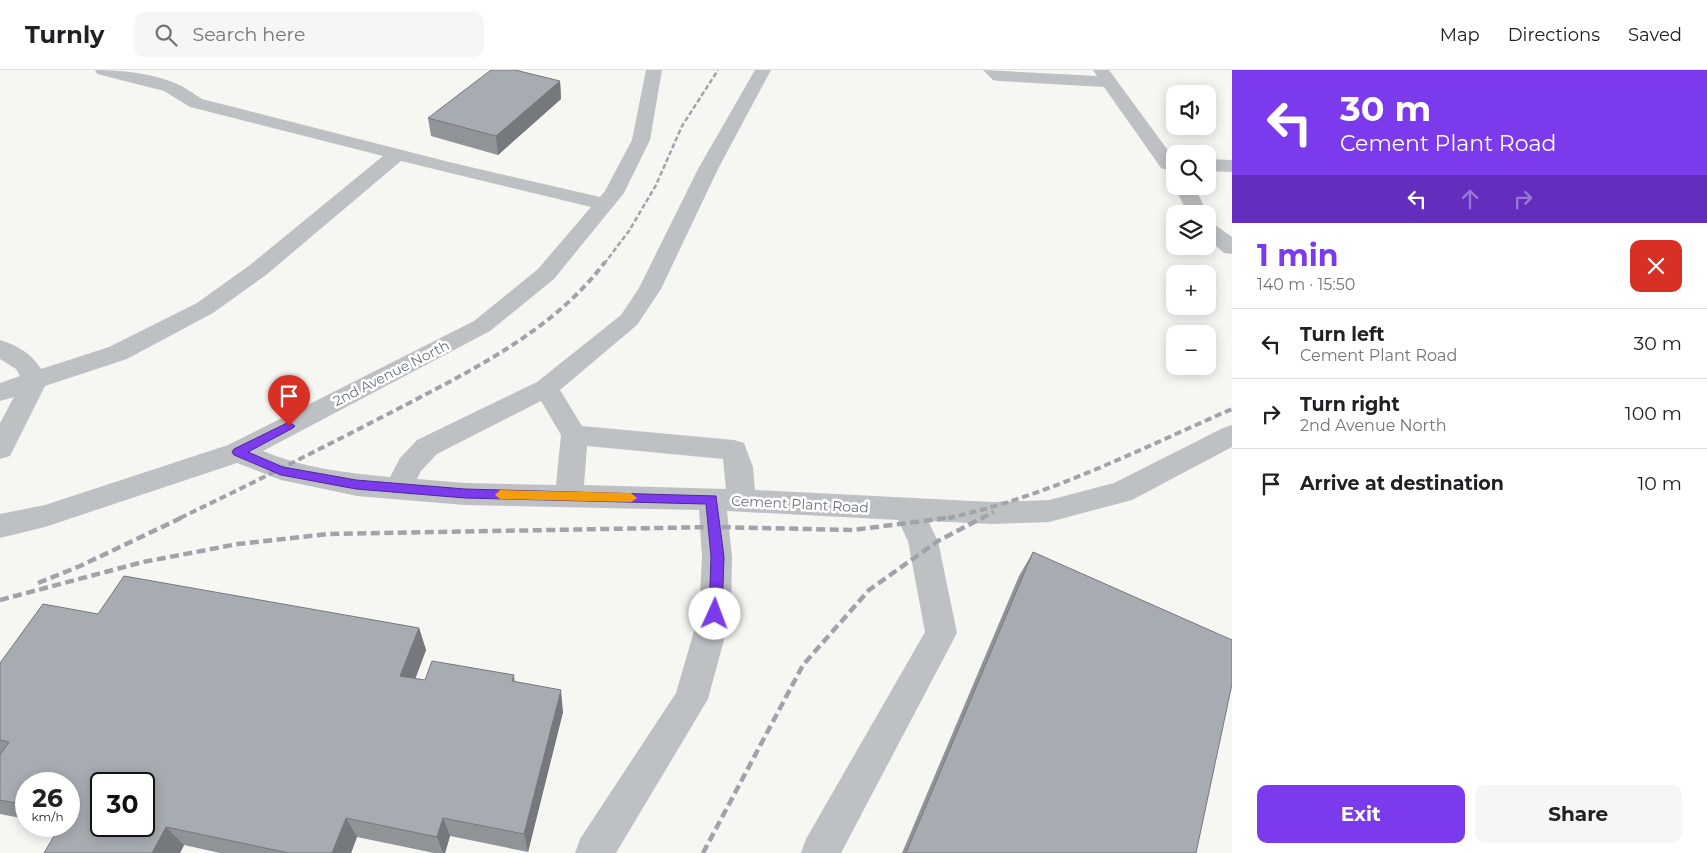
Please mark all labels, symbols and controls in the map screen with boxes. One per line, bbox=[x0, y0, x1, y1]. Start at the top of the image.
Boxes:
search box bbox=[134, 12, 484, 57]
text: Turnly bbox=[25, 20, 104, 49]
icon: search bbox=[152, 21, 180, 49]
text: Search here bbox=[192, 23, 305, 46]
text: Map bbox=[1440, 24, 1480, 46]
text: Directions bbox=[1508, 24, 1600, 46]
text: Saved bbox=[1628, 24, 1682, 46]
map controls bbox=[1166, 85, 1216, 375]
button: sound bbox=[1166, 85, 1216, 135]
text: 30 m bbox=[1340, 87, 1431, 130]
icon: left bbox=[1257, 90, 1322, 155]
text: Cement Plant Road bbox=[1340, 130, 1556, 157]
button: search bbox=[1166, 145, 1216, 195]
icon: left bbox=[1403, 185, 1431, 213]
icon: ahead bbox=[1456, 185, 1484, 213]
icon: right bbox=[1509, 185, 1537, 213]
button: layers bbox=[1166, 205, 1216, 255]
text: 1 min bbox=[1257, 237, 1338, 274]
button: close bbox=[1630, 240, 1682, 292]
button: + bbox=[1166, 265, 1216, 315]
text: 140 m · 15:50 bbox=[1257, 275, 1355, 294]
text: Turn left bbox=[1300, 323, 1385, 346]
button: − bbox=[1166, 325, 1216, 375]
icon: left bbox=[1257, 330, 1285, 358]
text: 30 m bbox=[1634, 332, 1682, 355]
street label: 2nd Avenue North bbox=[330, 336, 452, 410]
text: Cement Plant Road bbox=[1300, 346, 1457, 365]
pin bbox=[268, 375, 310, 426]
icon: arrive bbox=[275, 382, 303, 410]
text: Turn right bbox=[1300, 393, 1400, 416]
icon: right bbox=[1257, 400, 1285, 428]
text: 100 m bbox=[1625, 402, 1682, 425]
text: 2nd Avenue North bbox=[1300, 416, 1447, 435]
icon: arrive bbox=[1257, 470, 1285, 498]
text: Arrive at destination bbox=[1300, 472, 1504, 495]
text: 10 m bbox=[1637, 472, 1682, 495]
street label: Cement Plant Road bbox=[731, 491, 869, 517]
position arrow bbox=[688, 587, 740, 639]
speed limit sign: 30 bbox=[90, 772, 155, 837]
text: 26 bbox=[32, 783, 63, 813]
button: Exit bbox=[1257, 785, 1465, 843]
button: Share bbox=[1475, 785, 1682, 843]
text: km/h bbox=[31, 809, 64, 824]

